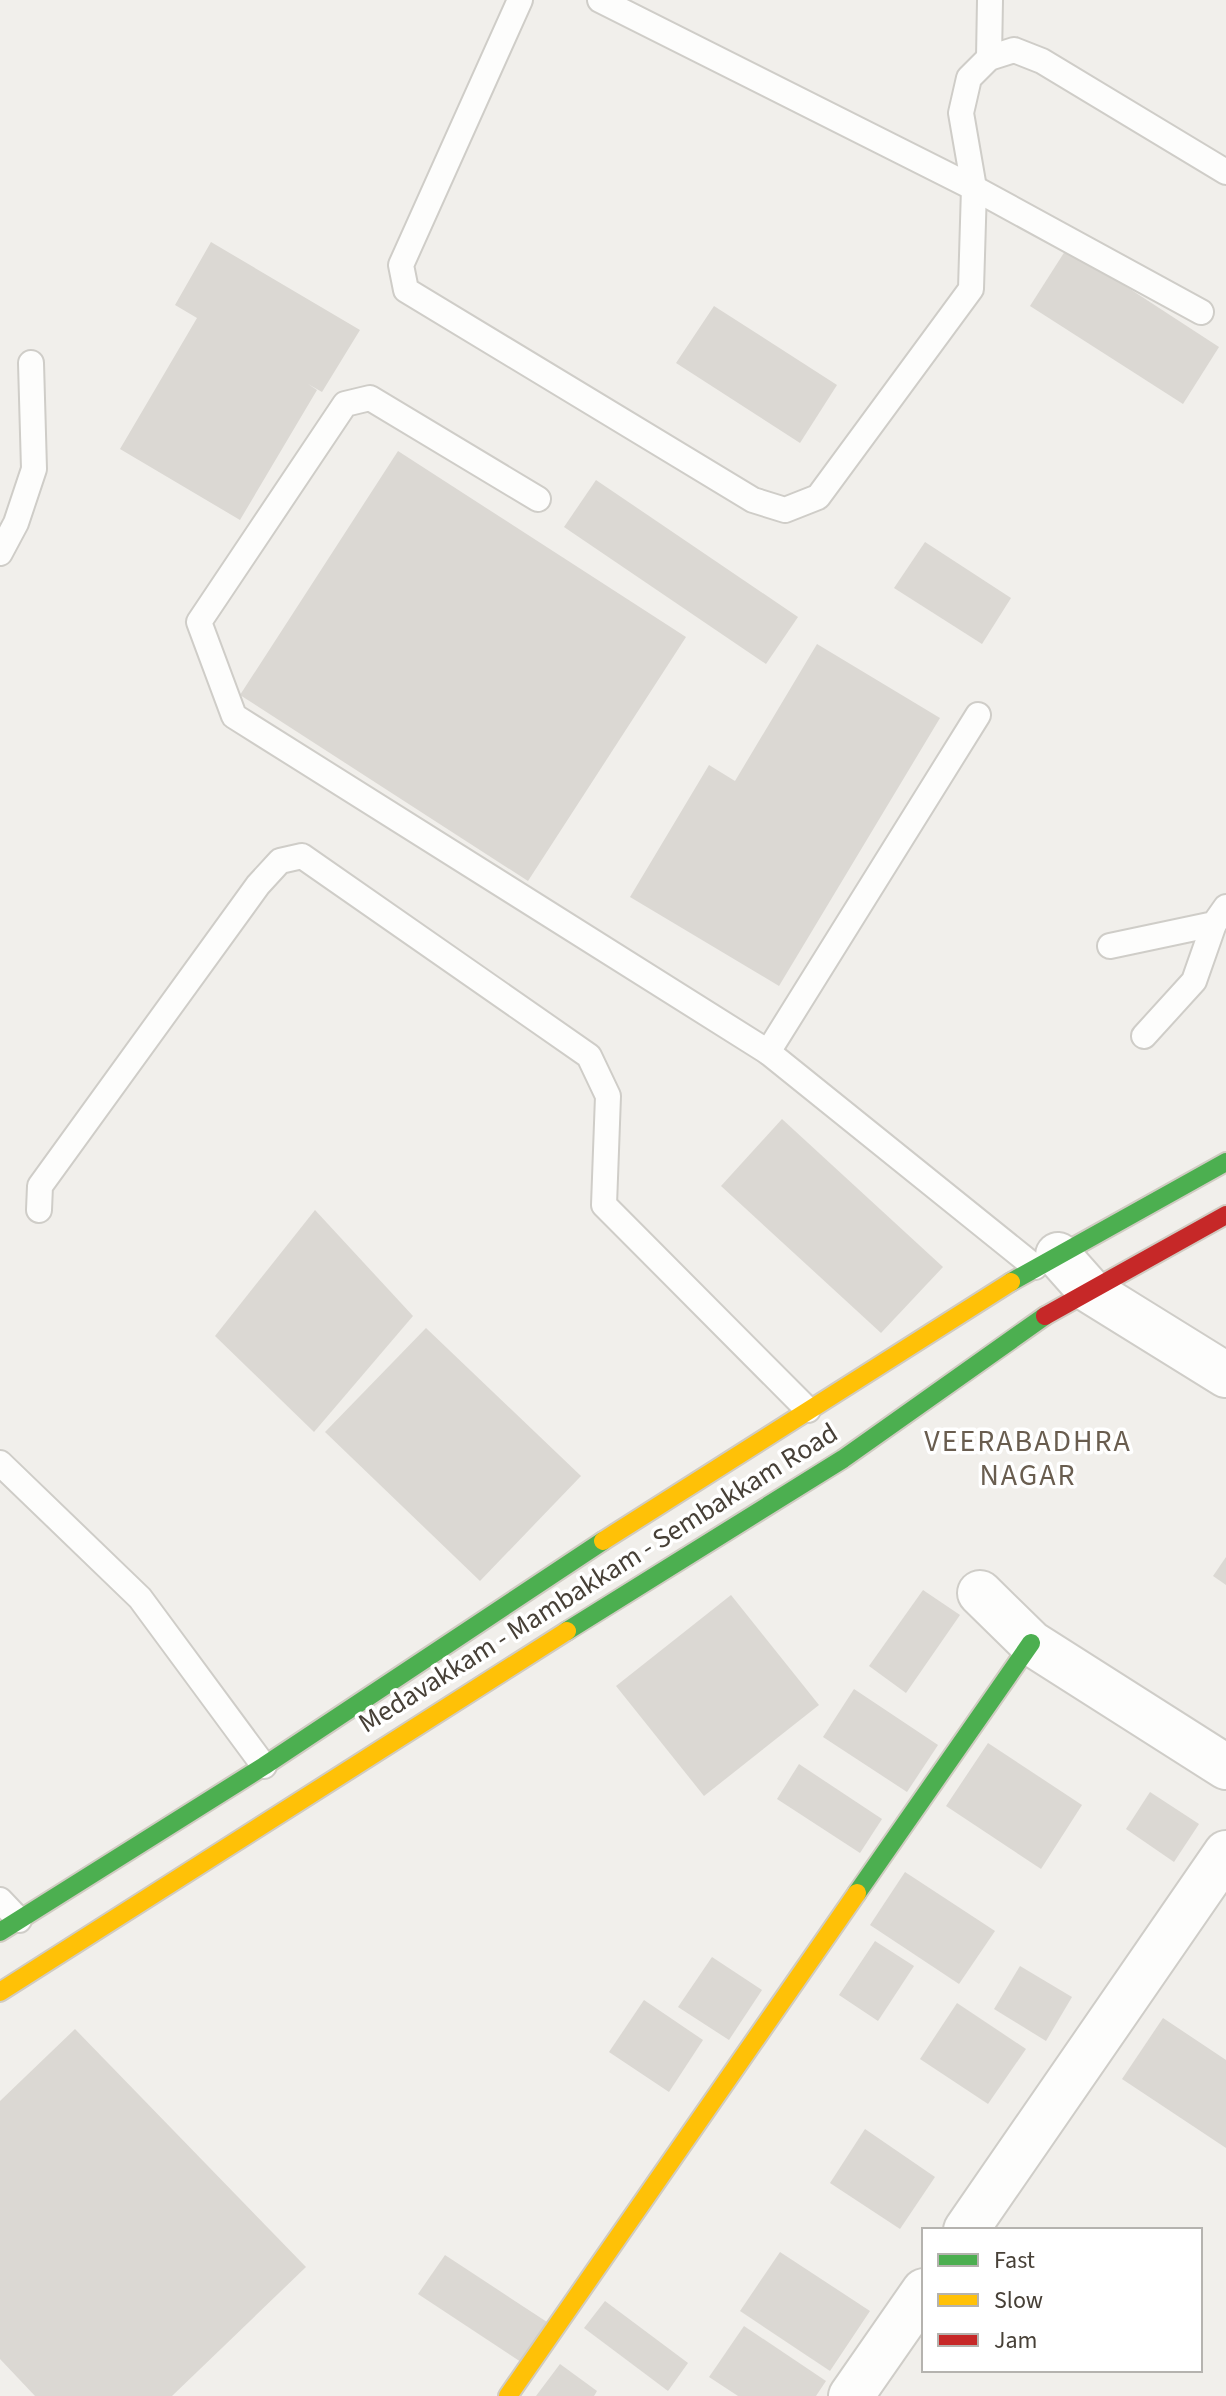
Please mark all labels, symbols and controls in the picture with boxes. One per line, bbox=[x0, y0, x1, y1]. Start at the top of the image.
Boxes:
street label: Medavakkam - Mambakkam - Sembakkam Road bbox=[351, 1413, 845, 1743]
district label: VEERABADHRA NAGAR bbox=[924, 1420, 1132, 1497]
legend bbox=[922, 2228, 1202, 2372]
text: Fast bbox=[994, 2243, 1035, 2278]
text: Slow bbox=[994, 2283, 1043, 2318]
text: Jam bbox=[994, 2323, 1038, 2358]

